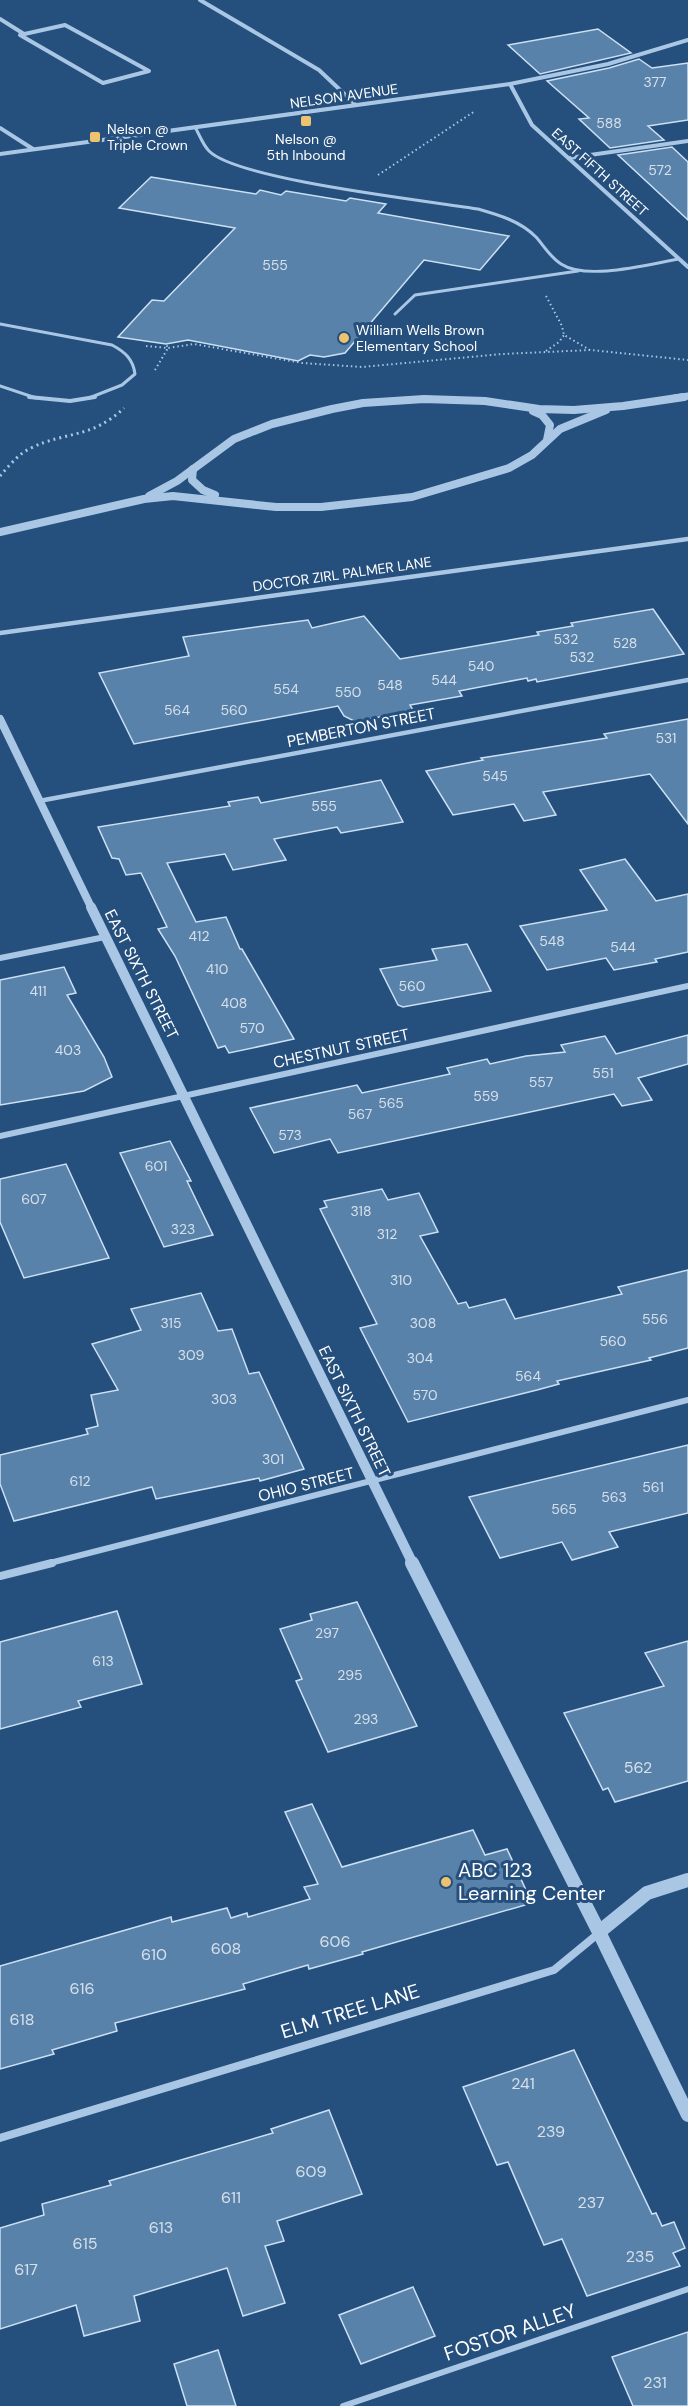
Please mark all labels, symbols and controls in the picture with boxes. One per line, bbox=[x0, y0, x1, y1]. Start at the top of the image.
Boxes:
house number: 377 bbox=[644, 73, 667, 91]
street label: NELSON AVENUE bbox=[289, 80, 399, 112]
marker: Nelson @ 5th Inbound bbox=[299, 114, 313, 128]
house number: 588 bbox=[596, 114, 622, 132]
place label: Nelson @ Triple Crown bbox=[107, 120, 188, 154]
street label: EAST FIFTH STREET bbox=[548, 124, 652, 220]
marker: Nelson @ Triple Crown bbox=[88, 130, 102, 144]
place label: Nelson @ 5th Inbound bbox=[266, 130, 346, 164]
house number: 572 bbox=[648, 161, 672, 179]
house number: 555 bbox=[262, 256, 288, 274]
place label: William Wells Brown Elementary School bbox=[356, 321, 484, 355]
marker: William Wells Brown Elementary School bbox=[337, 331, 351, 345]
street label: DOCTOR ZIRL PALMER LANE bbox=[251, 553, 433, 595]
house number: 532 bbox=[554, 630, 578, 648]
house number: 528 bbox=[613, 634, 637, 652]
house number: 532 bbox=[570, 648, 594, 666]
house number: 540 bbox=[468, 657, 494, 675]
house number: 544 bbox=[431, 671, 457, 689]
house number: 548 bbox=[377, 676, 403, 694]
house number: 554 bbox=[273, 680, 299, 698]
house number: 550 bbox=[335, 683, 361, 701]
house number: 564 bbox=[164, 701, 190, 719]
house number: 560 bbox=[221, 701, 247, 719]
street label: PEMBERTON STREET bbox=[285, 703, 437, 752]
house number: 531 bbox=[656, 729, 676, 747]
house number: 545 bbox=[482, 767, 508, 785]
house number: 555 bbox=[311, 797, 337, 815]
street label: EAST SIXTH STREET bbox=[100, 906, 183, 1043]
house number: 412 bbox=[189, 927, 209, 945]
house number: 548 bbox=[539, 932, 565, 950]
house number: 544 bbox=[610, 938, 636, 956]
house number: 410 bbox=[206, 960, 228, 978]
house number: 560 bbox=[399, 977, 425, 995]
house number: 411 bbox=[29, 982, 47, 1000]
house number: 408 bbox=[221, 994, 247, 1012]
house number: 570 bbox=[239, 1019, 265, 1037]
street label: CHESTNUT STREET bbox=[271, 1024, 411, 1073]
house number: 403 bbox=[55, 1041, 81, 1059]
house number: 551 bbox=[592, 1064, 614, 1082]
house number: 557 bbox=[529, 1073, 553, 1091]
house number: 559 bbox=[473, 1087, 499, 1105]
house number: 565 bbox=[378, 1094, 404, 1112]
house number: 567 bbox=[348, 1105, 372, 1123]
house number: 573 bbox=[278, 1126, 302, 1144]
house number: 601 bbox=[145, 1157, 167, 1175]
house number: 607 bbox=[21, 1190, 47, 1208]
house number: 318 bbox=[351, 1202, 371, 1220]
house number: 323 bbox=[171, 1220, 195, 1238]
house number: 312 bbox=[377, 1225, 397, 1243]
house number: 310 bbox=[390, 1271, 412, 1289]
house number: 556 bbox=[642, 1310, 668, 1328]
house number: 315 bbox=[161, 1314, 181, 1332]
house number: 308 bbox=[410, 1314, 436, 1332]
house number: 560 bbox=[600, 1332, 626, 1350]
street label: EAST SIXTH STREET bbox=[314, 1342, 395, 1480]
house number: 309 bbox=[178, 1346, 205, 1364]
house number: 304 bbox=[407, 1349, 434, 1367]
house number: 564 bbox=[515, 1367, 541, 1385]
house number: 570 bbox=[412, 1386, 438, 1404]
house number: 303 bbox=[211, 1390, 237, 1408]
house number: 301 bbox=[262, 1450, 284, 1468]
street label: OHIO STREET bbox=[256, 1462, 356, 1507]
house number: 612 bbox=[69, 1472, 91, 1490]
house number: 561 bbox=[642, 1478, 664, 1496]
house number: 563 bbox=[601, 1488, 627, 1506]
house number: 565 bbox=[551, 1500, 577, 1518]
house number: 297 bbox=[315, 1624, 339, 1642]
house number: 613 bbox=[92, 1652, 114, 1670]
house number: 295 bbox=[337, 1666, 363, 1684]
house number: 293 bbox=[354, 1710, 378, 1728]
house number: 562 bbox=[624, 1757, 652, 1778]
place label: ABC 123 Learning Center bbox=[458, 1857, 606, 1906]
marker: ABC 123 Learning Center bbox=[439, 1875, 453, 1889]
house number: 606 bbox=[319, 1931, 351, 1952]
house number: 608 bbox=[211, 1938, 241, 1959]
house number: 610 bbox=[141, 1944, 167, 1965]
house number: 616 bbox=[69, 1978, 95, 1999]
street label: ELM TREE LANE bbox=[277, 1978, 423, 2044]
house number: 618 bbox=[10, 2009, 34, 2030]
house number: 241 bbox=[511, 2073, 535, 2094]
house number: 239 bbox=[537, 2121, 565, 2142]
house number: 609 bbox=[295, 2161, 327, 2182]
house number: 611 bbox=[221, 2187, 241, 2208]
house number: 237 bbox=[578, 2192, 604, 2213]
house number: 613 bbox=[149, 2217, 173, 2238]
house number: 615 bbox=[73, 2233, 97, 2254]
house number: 235 bbox=[626, 2246, 654, 2267]
house number: 617 bbox=[14, 2259, 38, 2280]
street label: FOSTOR ALLEY bbox=[441, 2297, 580, 2367]
house number: 231 bbox=[643, 2372, 667, 2393]

